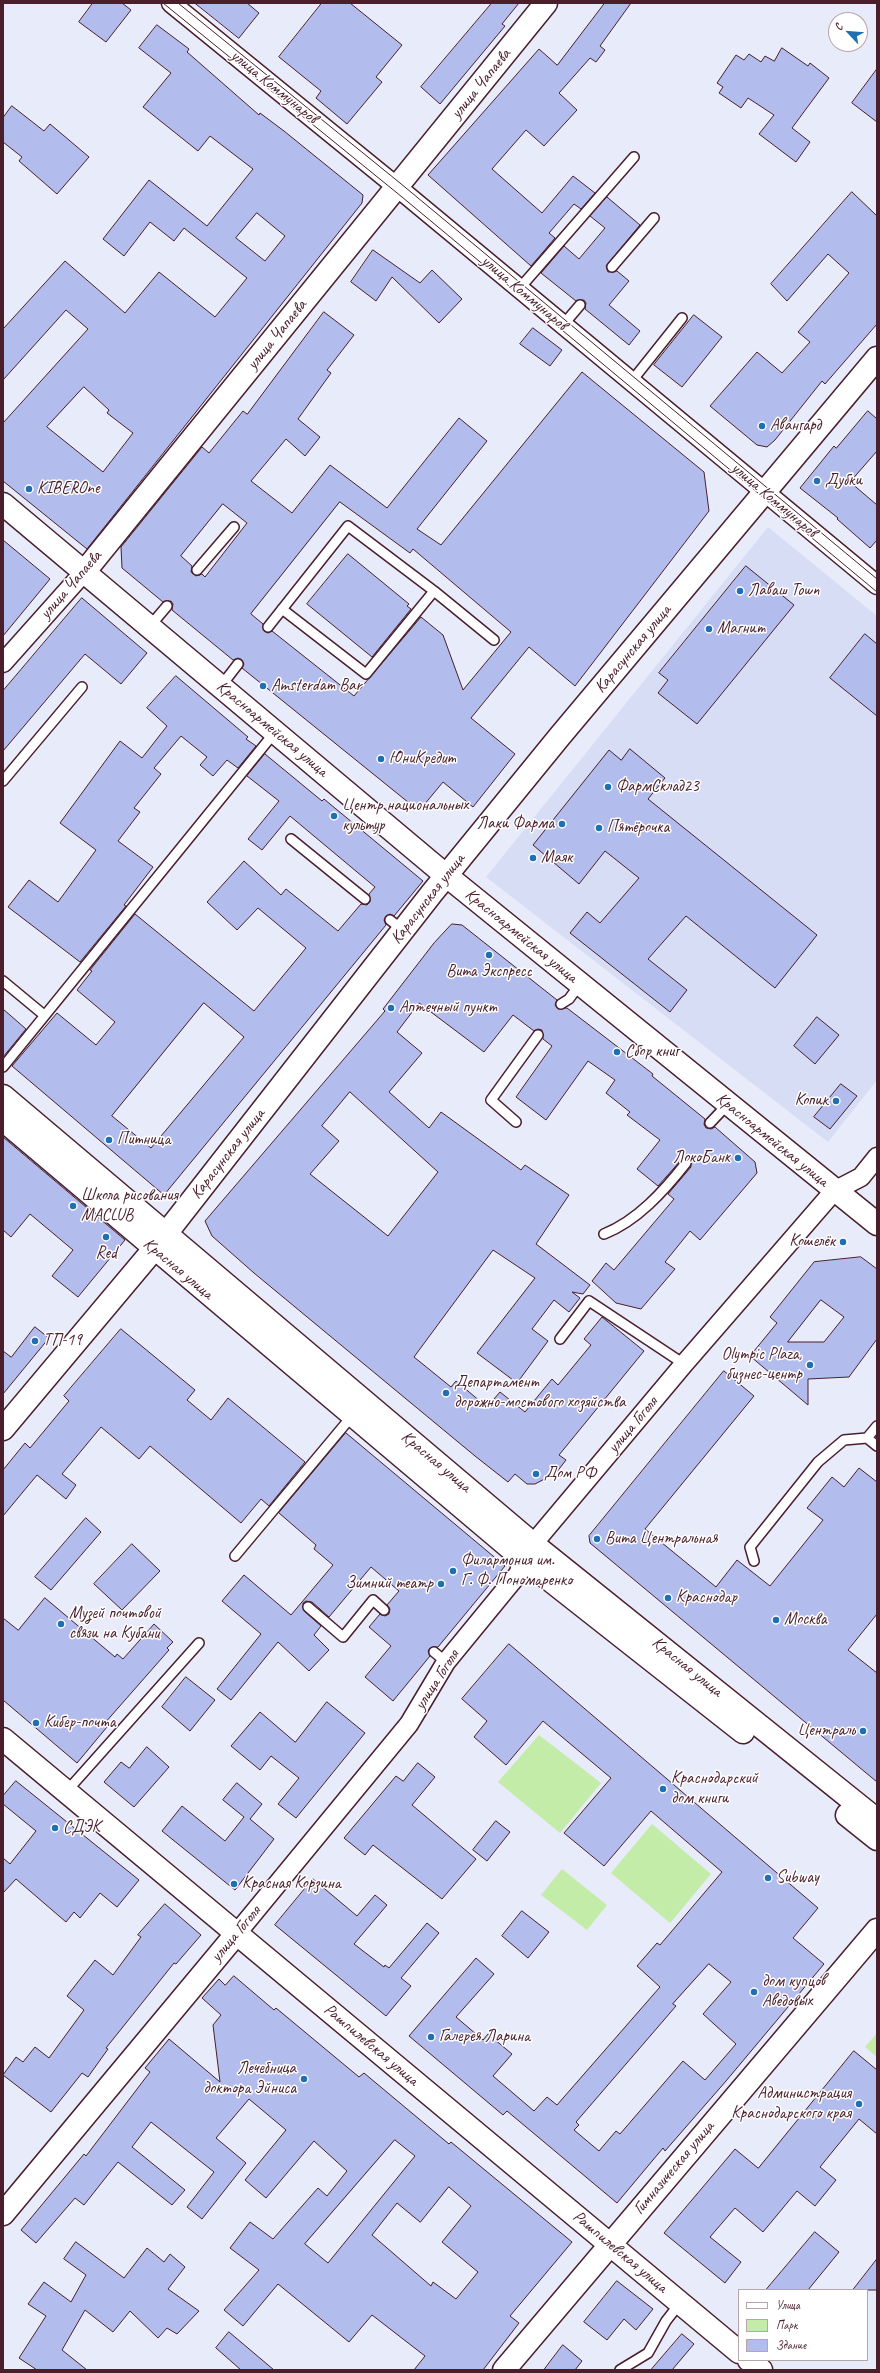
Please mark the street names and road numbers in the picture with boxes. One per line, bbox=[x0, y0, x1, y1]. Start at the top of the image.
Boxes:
street label: улица Чапаева bbox=[447, 45, 515, 123]
street label: улица Коммунаров bbox=[226, 46, 322, 128]
street label: улица Коммунаров bbox=[477, 251, 571, 335]
street label: улица Чапаева bbox=[243, 296, 311, 374]
street label: улица Коммунаров bbox=[727, 458, 821, 542]
street label: улица Чапаева bbox=[36, 546, 106, 624]
street label: Карасунская улица bbox=[590, 601, 676, 697]
street label: Красноармейская улица bbox=[212, 676, 332, 782]
street label: Карасунская улица bbox=[386, 850, 470, 948]
street label: Красноармейская улица bbox=[461, 884, 581, 988]
street label: Красноармейская улица bbox=[712, 1088, 832, 1192]
street label: Карасунская улица bbox=[186, 1105, 270, 1203]
street label: Красная улица bbox=[139, 1234, 217, 1304]
street label: улица Гоголя bbox=[604, 1393, 662, 1457]
street label: Красная улица bbox=[397, 1427, 475, 1497]
street label: Красная улица bbox=[648, 1632, 726, 1702]
street label: улица Гоголя bbox=[410, 1646, 464, 1714]
street label: улица Гоголя bbox=[207, 1902, 265, 1966]
street label: Рашпилевская улица bbox=[319, 1999, 423, 2091]
street label: Гимназическая улица bbox=[629, 2117, 719, 2219]
street label: Рашпилевская улица bbox=[568, 2206, 672, 2298]

